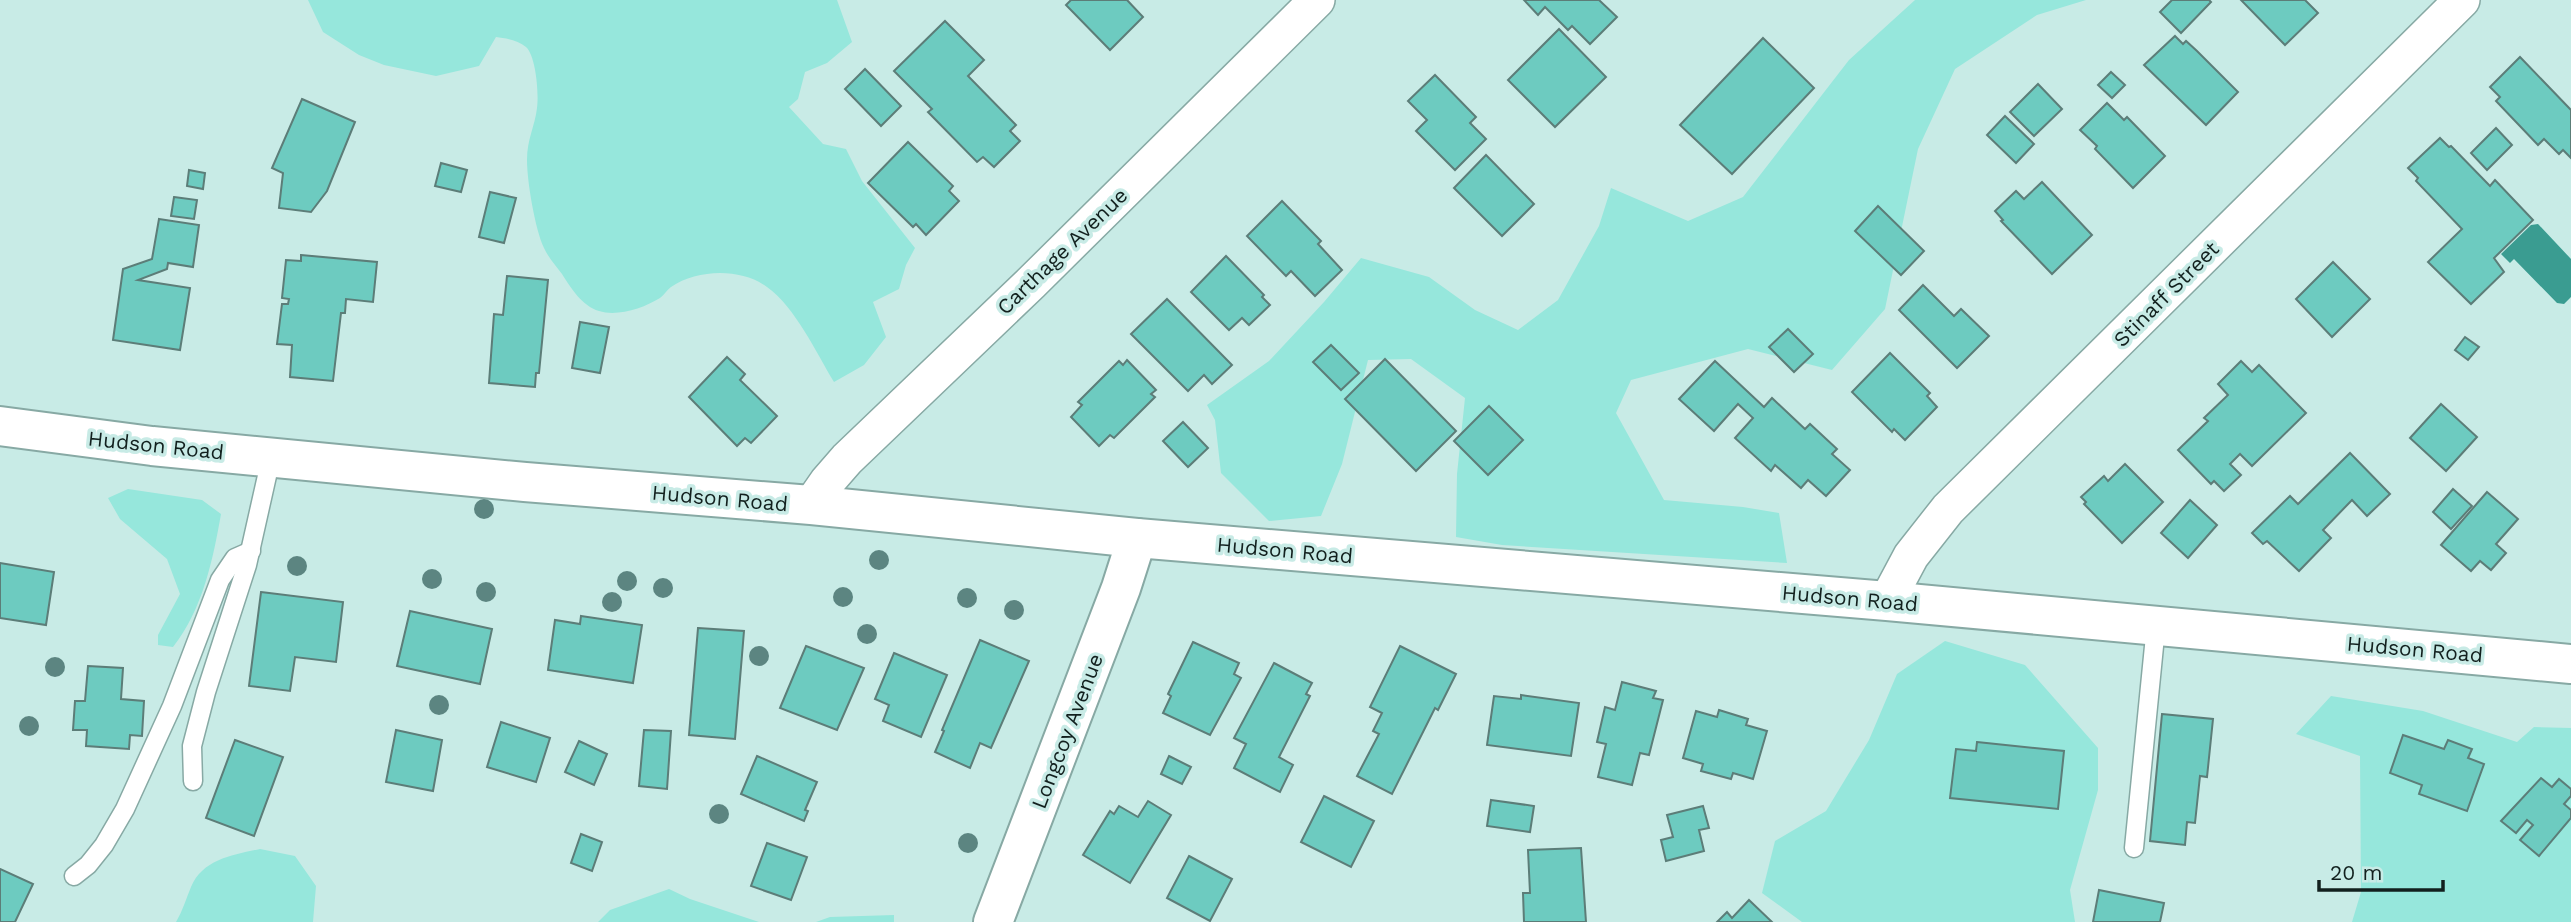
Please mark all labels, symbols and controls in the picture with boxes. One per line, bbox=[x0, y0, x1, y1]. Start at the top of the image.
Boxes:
street label: Carthage Avenue bbox=[992, 182, 1132, 320]
street label: Stinaff Street bbox=[2108, 236, 2224, 352]
street label: Hudson Road bbox=[87, 425, 225, 465]
street label: Hudson Road bbox=[651, 480, 789, 516]
street label: Hudson Road bbox=[1216, 532, 1354, 568]
street label: Hudson Road bbox=[1781, 580, 1919, 616]
street label: Hudson Road bbox=[2346, 631, 2484, 667]
street label: Longcoy Avenue bbox=[1026, 650, 1108, 812]
scale bar bbox=[2319, 848, 2443, 892]
text: 20 m bbox=[2330, 860, 2382, 885]

